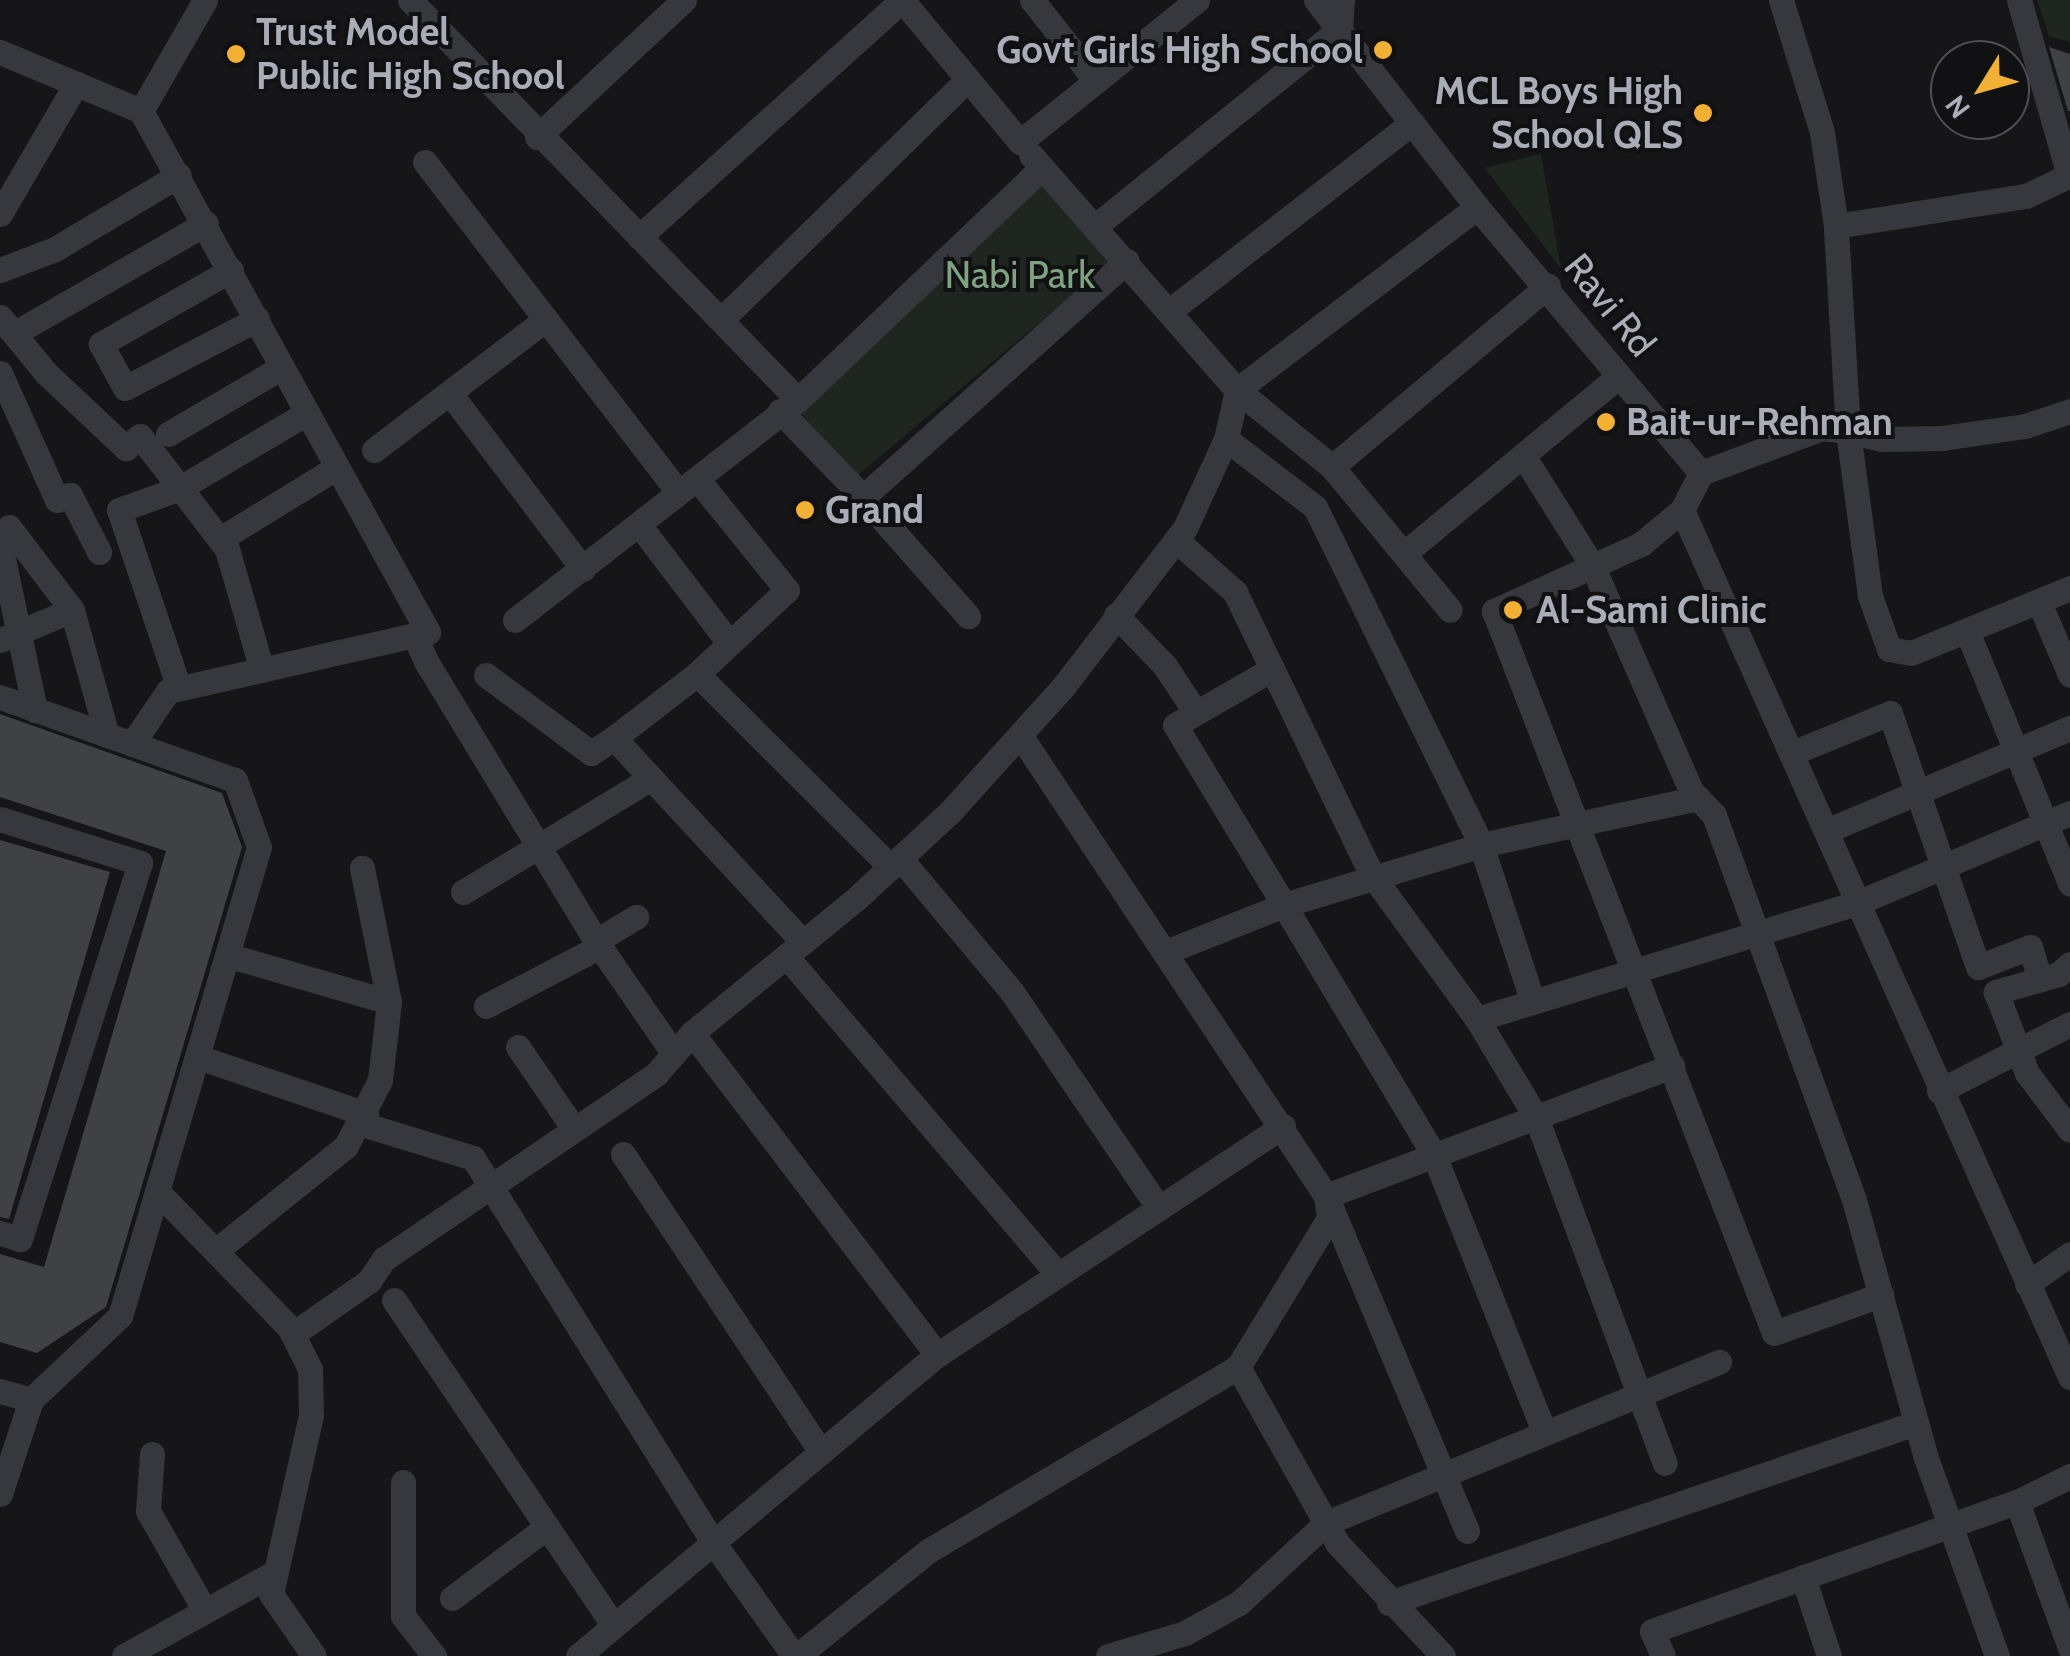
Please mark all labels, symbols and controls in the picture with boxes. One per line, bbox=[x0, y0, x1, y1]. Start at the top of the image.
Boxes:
place label: Trust Model Public High School bbox=[256, 9, 565, 98]
place label: Govt Girls High School bbox=[996, 27, 1363, 73]
marker: Govt Girls High School bbox=[1372, 39, 1394, 61]
north arrow bbox=[1930, 40, 2030, 140]
marker: Trust Model Public High School bbox=[225, 43, 247, 65]
place label: MCL Boys High School QLS bbox=[1435, 68, 1683, 157]
text: N bbox=[1938, 89, 1977, 125]
marker: MCL Boys High School QLS bbox=[1692, 102, 1714, 124]
street label: Ravi Rd bbox=[1555, 244, 1665, 366]
park label: Nabi Park bbox=[945, 252, 1095, 298]
place label: Bait-ur-Rehman bbox=[1626, 399, 1893, 445]
marker: Bait-ur-Rehman bbox=[1595, 411, 1617, 433]
place label: Grand bbox=[825, 487, 924, 533]
marker: Grand bbox=[794, 499, 816, 521]
place label: Al-Sami Clinic bbox=[1536, 587, 1767, 633]
marker: Al-Sami Clinic bbox=[1500, 597, 1526, 623]

